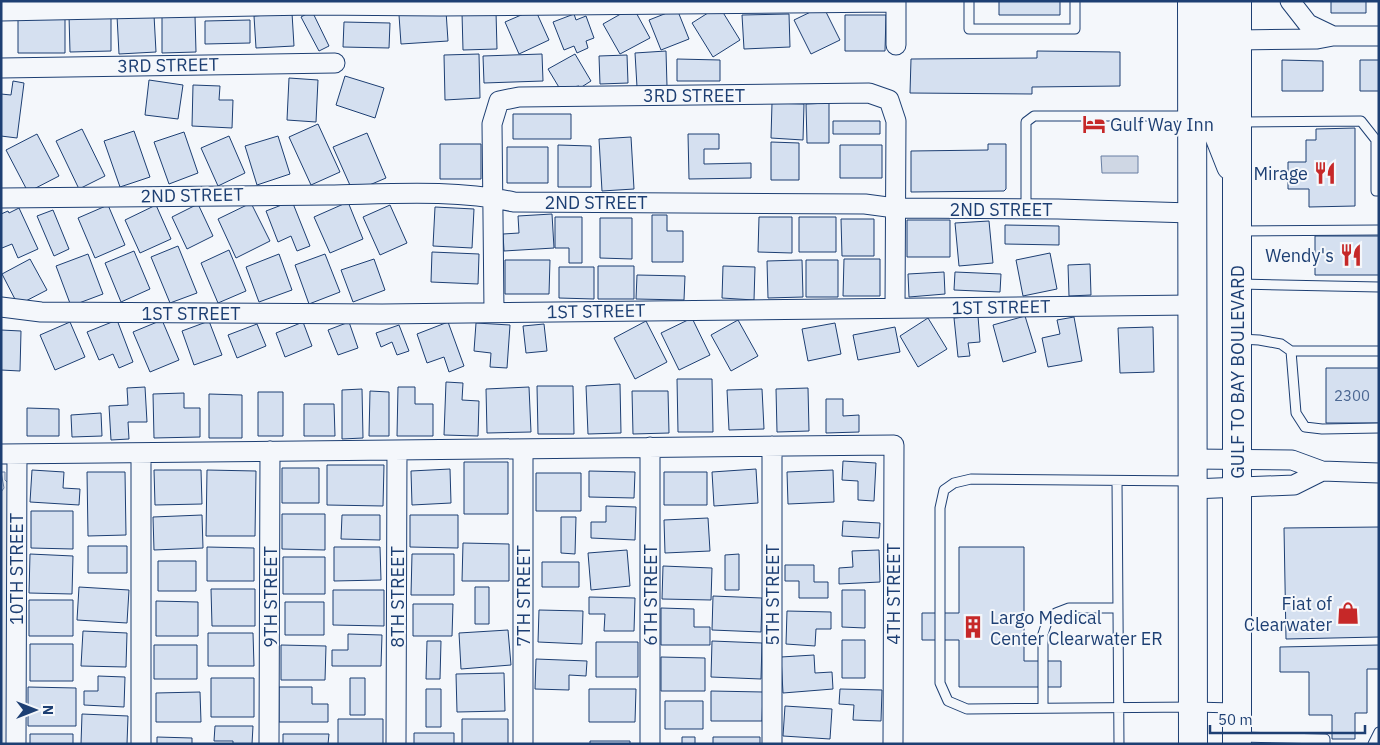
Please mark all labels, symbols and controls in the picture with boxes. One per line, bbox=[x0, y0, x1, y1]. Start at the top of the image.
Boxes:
street label: 3RD STREET bbox=[117, 53, 219, 77]
street label: 3RD STREET bbox=[643, 84, 745, 107]
hotel icon: Gulf Way Inn bbox=[1081, 111, 1107, 137]
place label: Gulf Way Inn bbox=[1110, 113, 1214, 136]
restaurant icon: Mirage bbox=[1312, 160, 1338, 186]
place label: Mirage bbox=[1253, 162, 1308, 185]
street label: 2ND STREET bbox=[140, 183, 244, 207]
street label: 2ND STREET bbox=[544, 191, 648, 214]
street label: 2ND STREET bbox=[949, 198, 1053, 221]
restaurant icon: Wendy's bbox=[1338, 242, 1364, 268]
place label: Wendy's bbox=[1265, 244, 1334, 267]
street label: GULF TO BAY BOULEVARD bbox=[1226, 265, 1249, 479]
street label: 1ST STREET bbox=[951, 295, 1051, 319]
street label: 1ST STREET bbox=[546, 299, 646, 323]
street label: 1ST STREET bbox=[142, 302, 240, 325]
house number: 2300 bbox=[1334, 386, 1370, 405]
street label: 10TH STREET bbox=[5, 513, 28, 625]
street label: 4TH STREET bbox=[882, 543, 905, 645]
street label: 6TH STREET bbox=[639, 544, 662, 646]
street label: 5TH STREET bbox=[761, 544, 784, 646]
street label: 7TH STREET bbox=[512, 545, 535, 647]
street label: 9TH STREET bbox=[259, 546, 282, 648]
street label: 8TH STREET bbox=[386, 546, 409, 648]
place label: Fiat of Clearwater bbox=[1244, 592, 1332, 636]
shop icon: Fiat of Clearwater bbox=[1335, 600, 1361, 626]
place label: Largo Medical Center Clearwater ER bbox=[990, 606, 1163, 650]
building icon: Largo Medical Center Clearwater ER bbox=[960, 614, 986, 640]
north arrow bbox=[10, 685, 60, 735]
scale bar bbox=[1210, 702, 1365, 734]
text: N bbox=[39, 705, 57, 715]
text: 50 m bbox=[1218, 710, 1253, 729]

